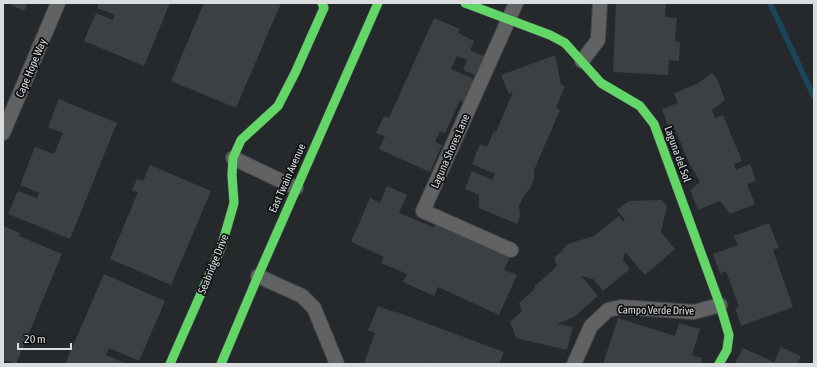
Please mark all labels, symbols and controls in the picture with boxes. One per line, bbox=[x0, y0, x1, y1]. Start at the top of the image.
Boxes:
street label: Cape Hope Way bbox=[13, 37, 49, 99]
street label: Laguna Shores Lane bbox=[428, 112, 472, 190]
street label: Laguna del Sol bbox=[662, 124, 694, 184]
street label: East Twain Avenue bbox=[266, 142, 308, 214]
street label: Seabridge Drive bbox=[196, 232, 230, 296]
street label: Campo Verde Drive bbox=[618, 303, 694, 317]
scale bar bbox=[18, 325, 71, 351]
text: 20 m bbox=[24, 332, 46, 346]

